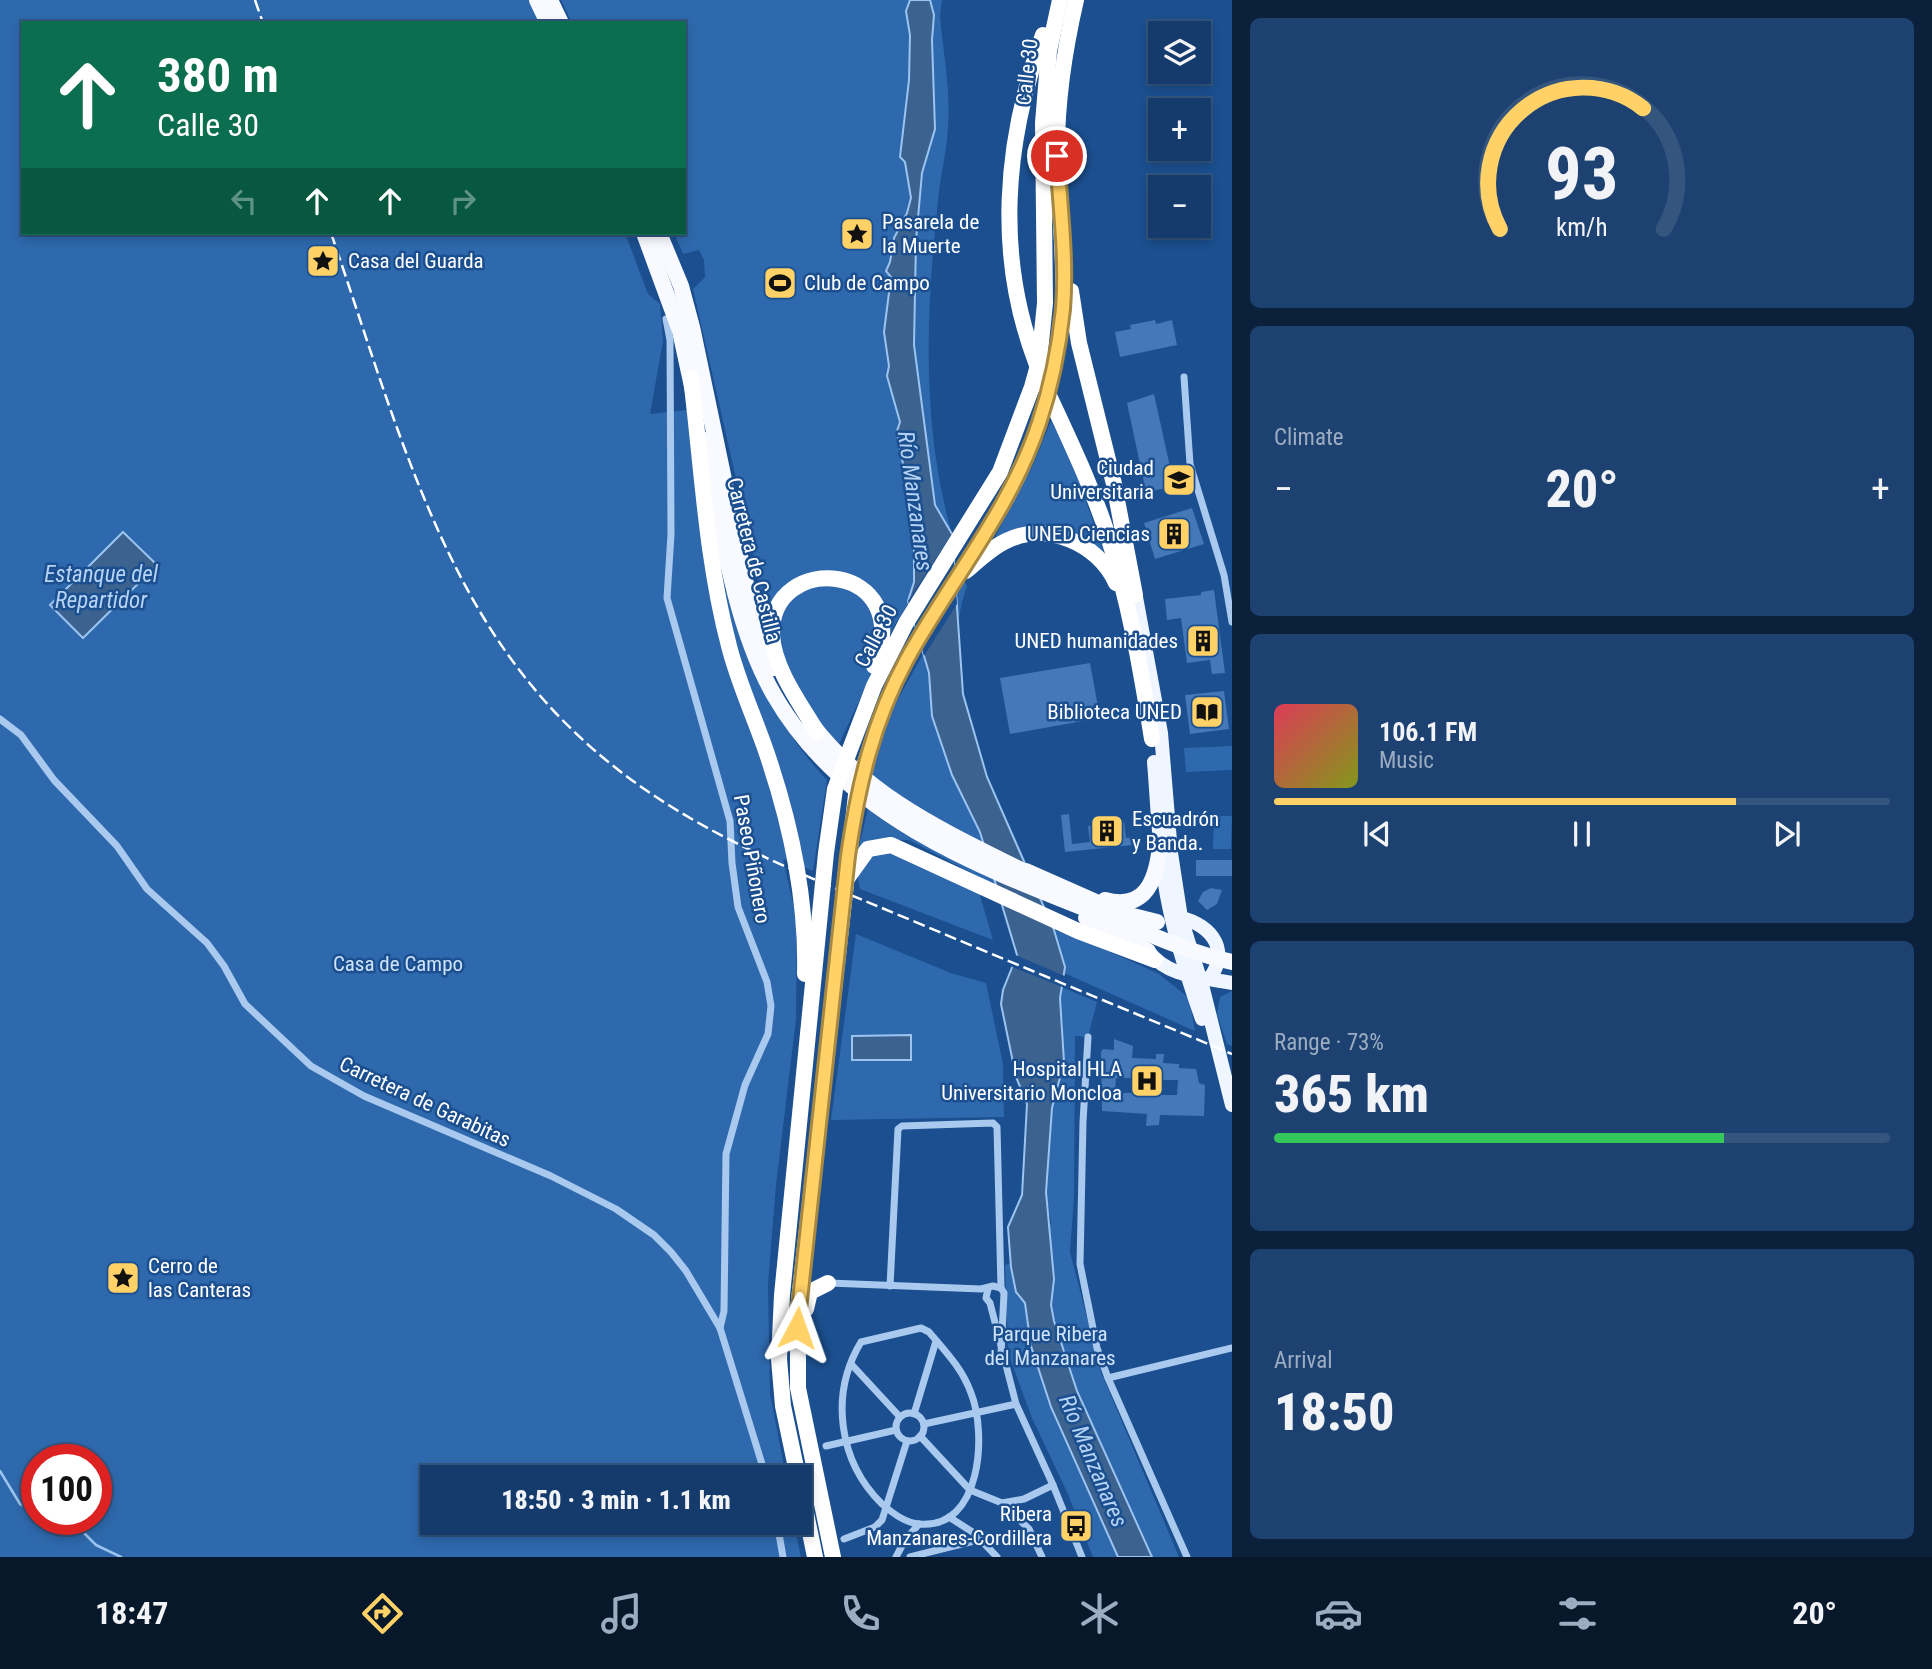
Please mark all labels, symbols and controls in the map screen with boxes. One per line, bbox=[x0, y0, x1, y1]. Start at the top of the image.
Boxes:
map controls bbox=[1148, 21, 1211, 238]
button: layers bbox=[1148, 21, 1211, 84]
street label: Calle 30 bbox=[1012, 37, 1042, 107]
text: 380 m bbox=[157, 47, 279, 104]
icon: ahead bbox=[42, 49, 133, 140]
button: + bbox=[1148, 98, 1211, 161]
text: Calle 30 bbox=[157, 106, 259, 144]
pin bbox=[1027, 126, 1087, 186]
text: 93 bbox=[1545, 131, 1619, 217]
icon: arrive bbox=[1038, 137, 1076, 175]
button: − bbox=[1148, 175, 1211, 238]
icon: left bbox=[225, 182, 263, 220]
icon: ahead bbox=[298, 182, 336, 220]
icon: ahead bbox=[371, 182, 409, 220]
icon: right bbox=[444, 182, 482, 220]
place label: Pasarela de la Muerte bbox=[882, 210, 979, 258]
text: km/h bbox=[1556, 213, 1608, 242]
place icon: Pasarela de la Muerte bbox=[838, 215, 876, 253]
place icon: Casa del Guarda bbox=[304, 242, 342, 280]
place label: Casa del Guarda bbox=[348, 249, 484, 273]
sports icon: Club de Campo bbox=[761, 264, 799, 302]
place label: Club de Campo bbox=[804, 271, 930, 295]
text: Climate bbox=[1274, 424, 1344, 451]
water label: Río Manzanares bbox=[892, 429, 938, 573]
place label: Ciudad Universitaria bbox=[1050, 456, 1154, 504]
text: 20° bbox=[1545, 459, 1619, 520]
school or university icon: Ciudad Universitaria bbox=[1160, 461, 1198, 499]
text: − bbox=[1274, 467, 1293, 511]
text: + bbox=[1871, 467, 1890, 511]
street label: Carretera de Castilla bbox=[722, 475, 786, 645]
building icon: UNED Ciencias bbox=[1155, 515, 1193, 553]
place label: UNED Ciencias bbox=[1027, 522, 1150, 546]
water label: Estanque del Repartidor bbox=[44, 561, 159, 614]
street label: Calle 30 bbox=[850, 601, 902, 671]
building icon: UNED humanidades bbox=[1184, 622, 1222, 660]
place label: UNED humanidades bbox=[1014, 629, 1178, 653]
library icon: Biblioteca UNED bbox=[1188, 693, 1226, 731]
place label: Biblioteca UNED bbox=[1047, 700, 1182, 724]
text: 106.1 FM bbox=[1379, 717, 1477, 747]
text: Music bbox=[1379, 747, 1434, 774]
street label: Paseo Piñonero bbox=[729, 793, 775, 925]
place label: Escuadrón y Banda. bbox=[1132, 807, 1219, 855]
building icon: Escuadrón y Banda. bbox=[1088, 812, 1126, 850]
icon: previous bbox=[1358, 815, 1396, 853]
icon: pause bbox=[1563, 815, 1601, 853]
icon: next bbox=[1768, 815, 1806, 853]
park label: Casa de Campo bbox=[333, 952, 463, 976]
text: Range · 73% bbox=[1274, 1029, 1384, 1056]
street label: Carretera de Garabitas bbox=[336, 1052, 514, 1152]
place label: Hospital HLA Universitario Moncloa bbox=[941, 1057, 1122, 1105]
hospital icon: Hospital HLA Universitario Moncloa bbox=[1128, 1062, 1166, 1100]
text: 365 km bbox=[1274, 1064, 1429, 1125]
place label: Cerro de las Canteras bbox=[148, 1254, 251, 1302]
place icon: Cerro de las Canteras bbox=[104, 1259, 142, 1297]
position arrow bbox=[760, 1291, 834, 1365]
park label: Parque Ribera del Manzanares bbox=[984, 1322, 1116, 1370]
text: Arrival bbox=[1274, 1347, 1333, 1374]
text: 18:50 bbox=[1274, 1382, 1394, 1443]
water label: Río Manzanares bbox=[1053, 1391, 1133, 1531]
speed limit sign: 100 bbox=[21, 1444, 112, 1535]
text: 18:50 · 3 min · 1.1 km bbox=[501, 1485, 731, 1515]
place label: Ribera Manzanares-Cordillera bbox=[866, 1502, 1052, 1550]
bus stop icon: Ribera Manzanares-Cordillera bbox=[1057, 1507, 1095, 1545]
icon: directions bbox=[358, 1589, 407, 1638]
icon: music bbox=[597, 1589, 646, 1638]
icon: phone bbox=[836, 1589, 885, 1638]
icon: climate bbox=[1075, 1589, 1124, 1638]
icon: car bbox=[1314, 1589, 1363, 1638]
icon: filters bbox=[1553, 1589, 1602, 1638]
text: 18:47 bbox=[95, 1594, 168, 1632]
text: 20° bbox=[1792, 1594, 1837, 1632]

